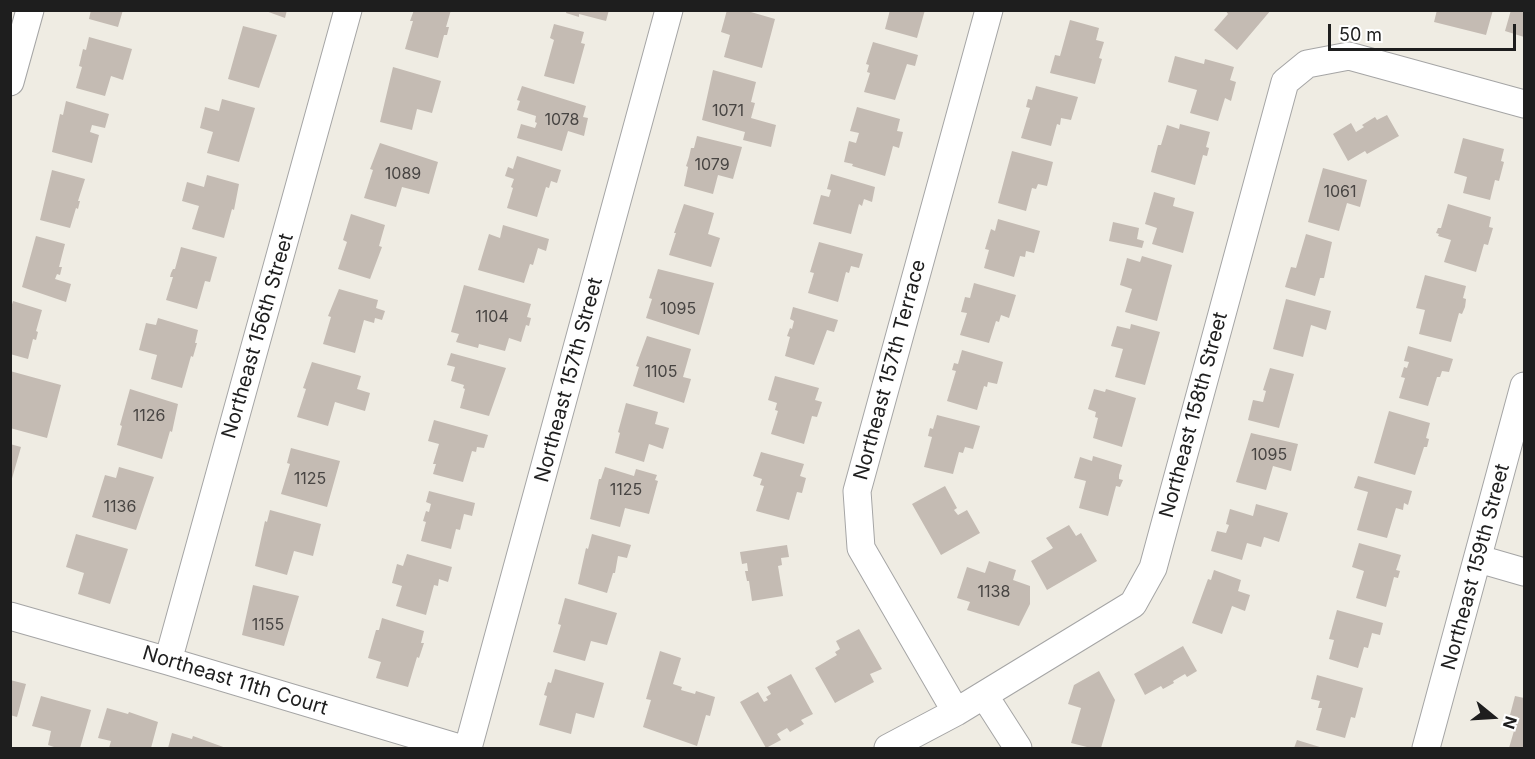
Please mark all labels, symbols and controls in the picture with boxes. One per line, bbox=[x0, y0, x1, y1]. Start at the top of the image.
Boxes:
scale bar bbox=[1331, 12, 1518, 50]
text: 50 m bbox=[1339, 24, 1382, 45]
house number: 1071 bbox=[712, 101, 744, 121]
house number: 1078 bbox=[544, 110, 580, 130]
house number: 1079 bbox=[694, 155, 730, 175]
house number: 1089 bbox=[385, 164, 421, 184]
house number: 1061 bbox=[1323, 182, 1357, 202]
street label: Northeast 156th Street bbox=[217, 231, 299, 441]
street label: Northeast 157th Terrace bbox=[849, 257, 931, 483]
street label: Northeast 157th Street bbox=[530, 275, 608, 485]
house number: 1095 bbox=[660, 299, 696, 319]
house number: 1104 bbox=[475, 307, 509, 327]
street label: Northeast 158th Street bbox=[1155, 309, 1233, 521]
house number: 1105 bbox=[645, 362, 677, 382]
house number: 1126 bbox=[133, 406, 165, 426]
house number: 1095 bbox=[1251, 445, 1287, 465]
street label: Northeast 159th Street bbox=[1437, 461, 1515, 673]
house number: 1125 bbox=[294, 469, 326, 489]
house number: 1125 bbox=[610, 480, 642, 500]
house number: 1136 bbox=[104, 497, 136, 517]
house number: 1138 bbox=[978, 582, 1010, 602]
house number: 1155 bbox=[252, 615, 284, 635]
street label: Northeast 11th Court bbox=[139, 641, 331, 721]
north arrow bbox=[1463, 687, 1523, 747]
text: N bbox=[1499, 714, 1522, 731]

